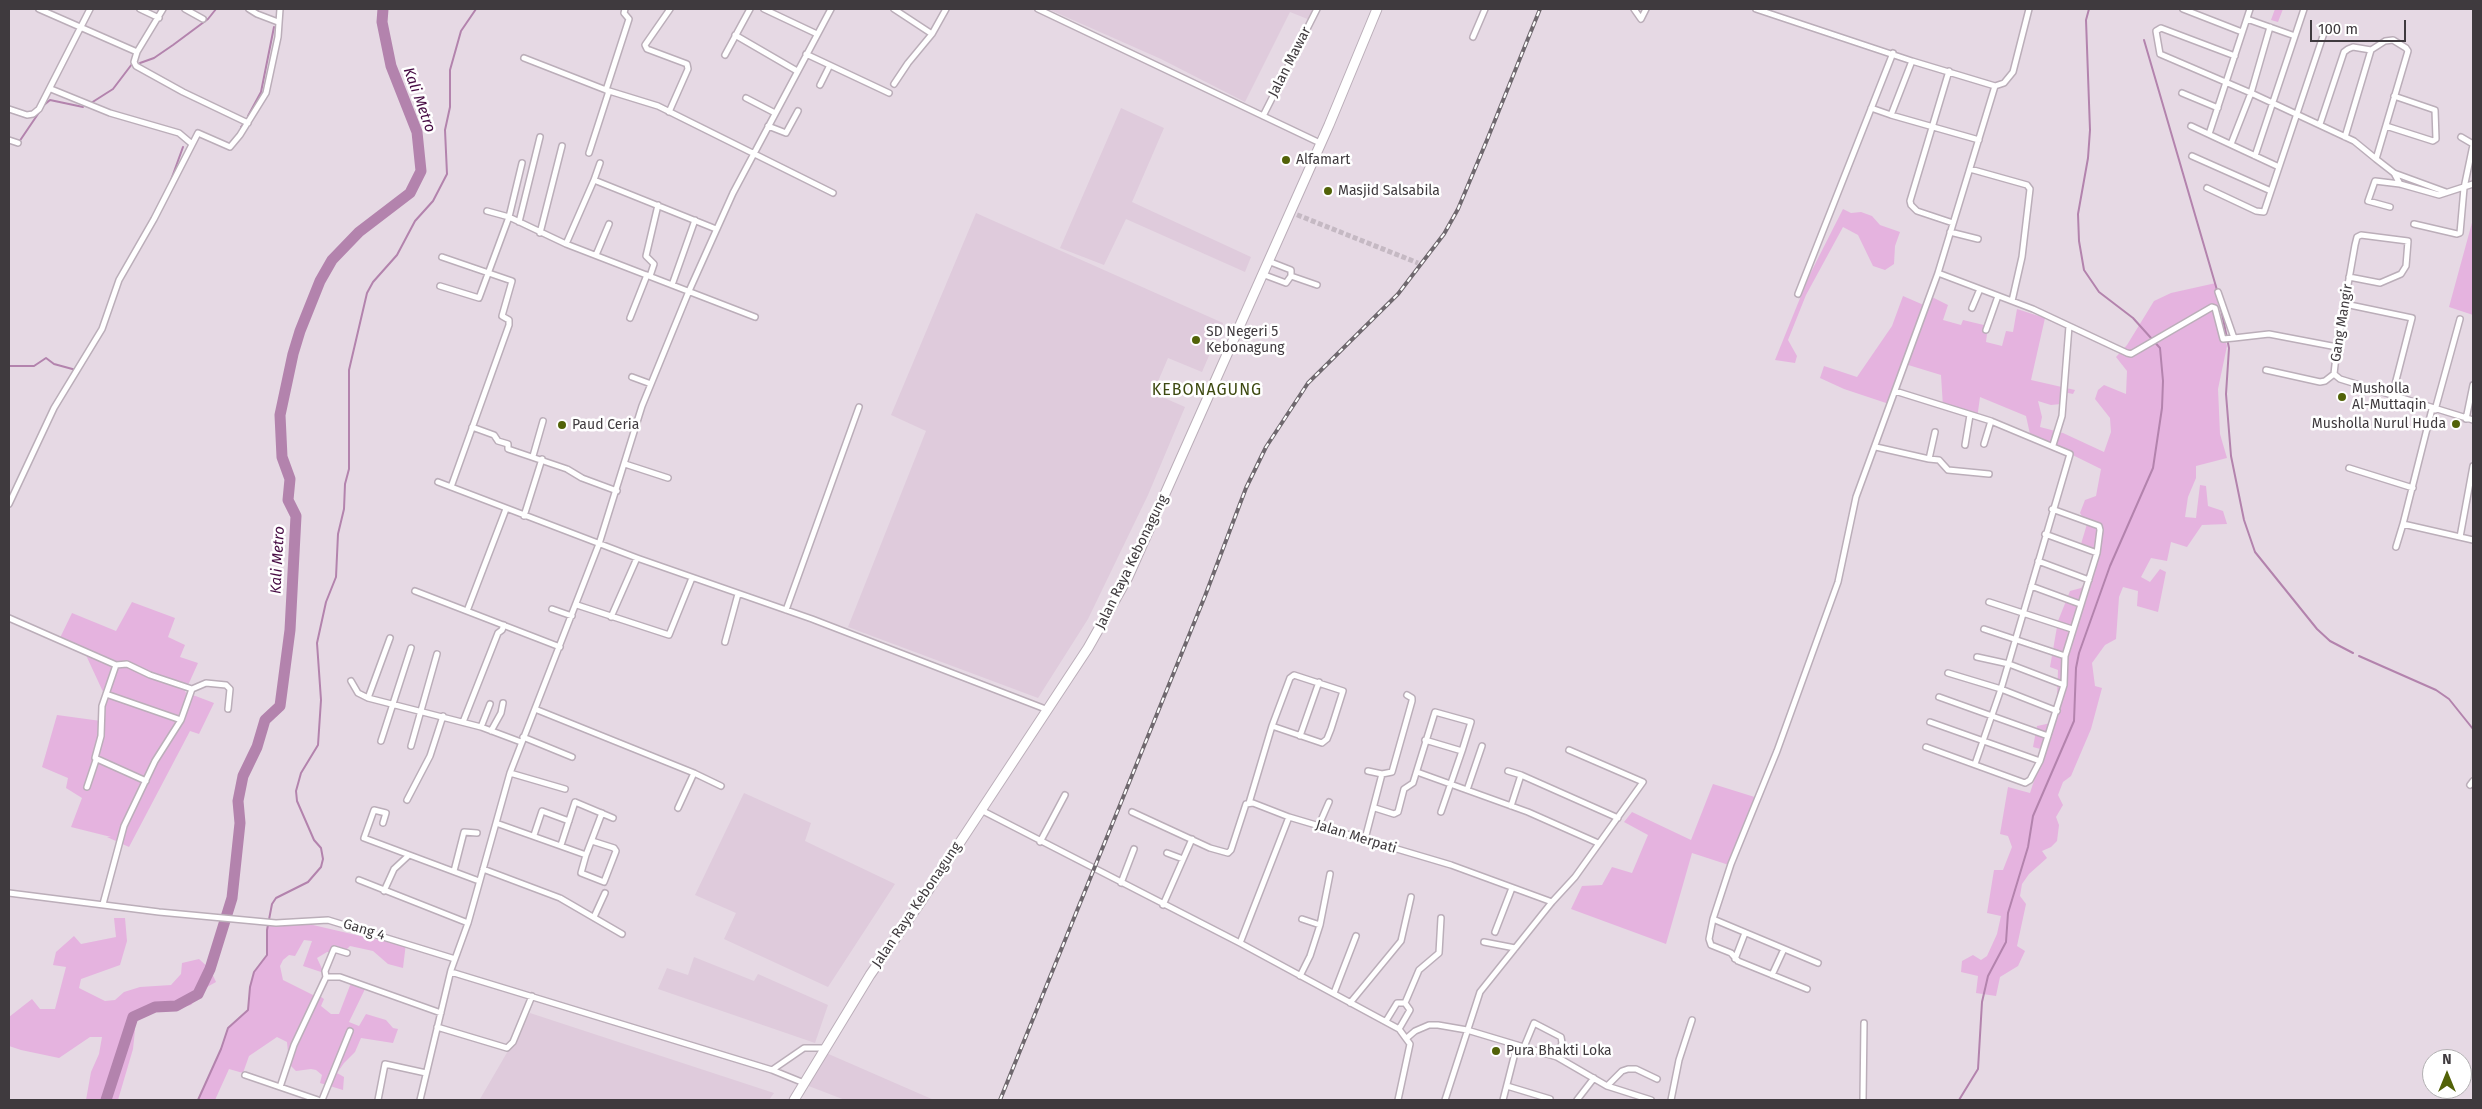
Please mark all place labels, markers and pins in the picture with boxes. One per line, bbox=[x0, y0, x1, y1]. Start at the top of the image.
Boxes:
place label: Alfamart bbox=[1296, 152, 1350, 168]
marker: Alfamart bbox=[1280, 154, 1292, 166]
place label: Masjid Salsabila bbox=[1338, 183, 1440, 199]
marker: Masjid Salsabila bbox=[1322, 185, 1334, 197]
place label: SD Negeri 5 Kebonagung bbox=[1206, 324, 1285, 357]
marker: SD Negeri 5 Kebonagung bbox=[1190, 334, 1202, 346]
place label: Musholla Al-Muttaqin bbox=[2352, 381, 2427, 414]
marker: Musholla Al-Muttaqin bbox=[2336, 391, 2348, 403]
place label: Musholla Nurul Huda bbox=[2312, 416, 2446, 432]
place label: Paud Ceria bbox=[572, 417, 639, 433]
marker: Musholla Nurul Huda bbox=[2450, 418, 2462, 430]
marker: Paud Ceria bbox=[556, 419, 568, 431]
place label: Pura Bhakti Loka bbox=[1506, 1043, 1612, 1059]
marker: Pura Bhakti Loka bbox=[1490, 1045, 1502, 1057]

